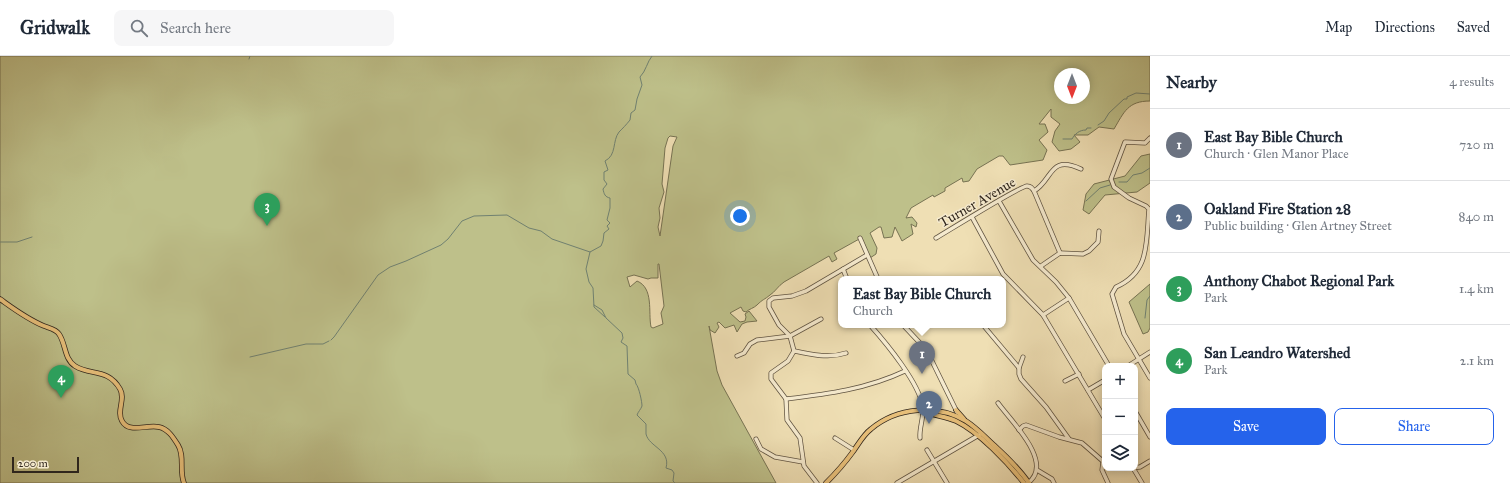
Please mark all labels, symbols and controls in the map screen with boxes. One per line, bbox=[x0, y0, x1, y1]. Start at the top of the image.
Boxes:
search box bbox=[114, 10, 394, 46]
text: Gridwalk bbox=[20, 16, 90, 39]
icon: search bbox=[128, 17, 150, 39]
text: Search here bbox=[160, 19, 231, 37]
text: Map bbox=[1325, 19, 1352, 36]
text: Directions bbox=[1374, 19, 1435, 36]
text: Saved bbox=[1457, 19, 1490, 36]
north arrow bbox=[1054, 68, 1090, 104]
text: Nearby bbox=[1166, 72, 1217, 93]
text: 4 results bbox=[1449, 74, 1494, 90]
text: East Bay Bible Church bbox=[1204, 128, 1343, 146]
text: 1 bbox=[1176, 137, 1182, 153]
text: 720 m bbox=[1459, 137, 1494, 153]
text: Church · Glen Manor Place bbox=[1204, 146, 1349, 162]
street label: Turner Avenue bbox=[936, 174, 1019, 231]
pin: 3 bbox=[254, 193, 280, 226]
text: Oakland Fire Station 28 bbox=[1204, 200, 1351, 218]
your location bbox=[730, 206, 750, 226]
text: 2 bbox=[1176, 209, 1182, 225]
text: 840 m bbox=[1459, 209, 1494, 225]
text: Public building · Glen Artney Street bbox=[1204, 218, 1392, 234]
text: Anthony Chabot Regional Park bbox=[1204, 272, 1394, 290]
popup bbox=[838, 276, 1006, 328]
text: 3 bbox=[1176, 281, 1182, 297]
text: 1.4 km bbox=[1459, 281, 1494, 297]
text: East Bay Bible Church bbox=[853, 285, 991, 303]
text: Park bbox=[1204, 290, 1228, 306]
text: Church bbox=[853, 303, 893, 319]
pin: 1 bbox=[909, 341, 935, 374]
text: San Leandro Watershed bbox=[1204, 344, 1351, 362]
text: 4 bbox=[1175, 353, 1183, 369]
text: 2.1 km bbox=[1460, 353, 1494, 369]
text: Park bbox=[1204, 362, 1228, 378]
map controls bbox=[1102, 363, 1138, 471]
button: + bbox=[1102, 363, 1138, 399]
pin: 4 bbox=[48, 365, 74, 398]
pin: 2 bbox=[916, 391, 942, 424]
button: − bbox=[1102, 399, 1138, 435]
button: Save bbox=[1166, 408, 1326, 445]
button: Share bbox=[1334, 408, 1494, 445]
button: layers bbox=[1102, 435, 1138, 471]
scale bar bbox=[12, 455, 79, 474]
text: 200 m bbox=[18, 457, 48, 470]

